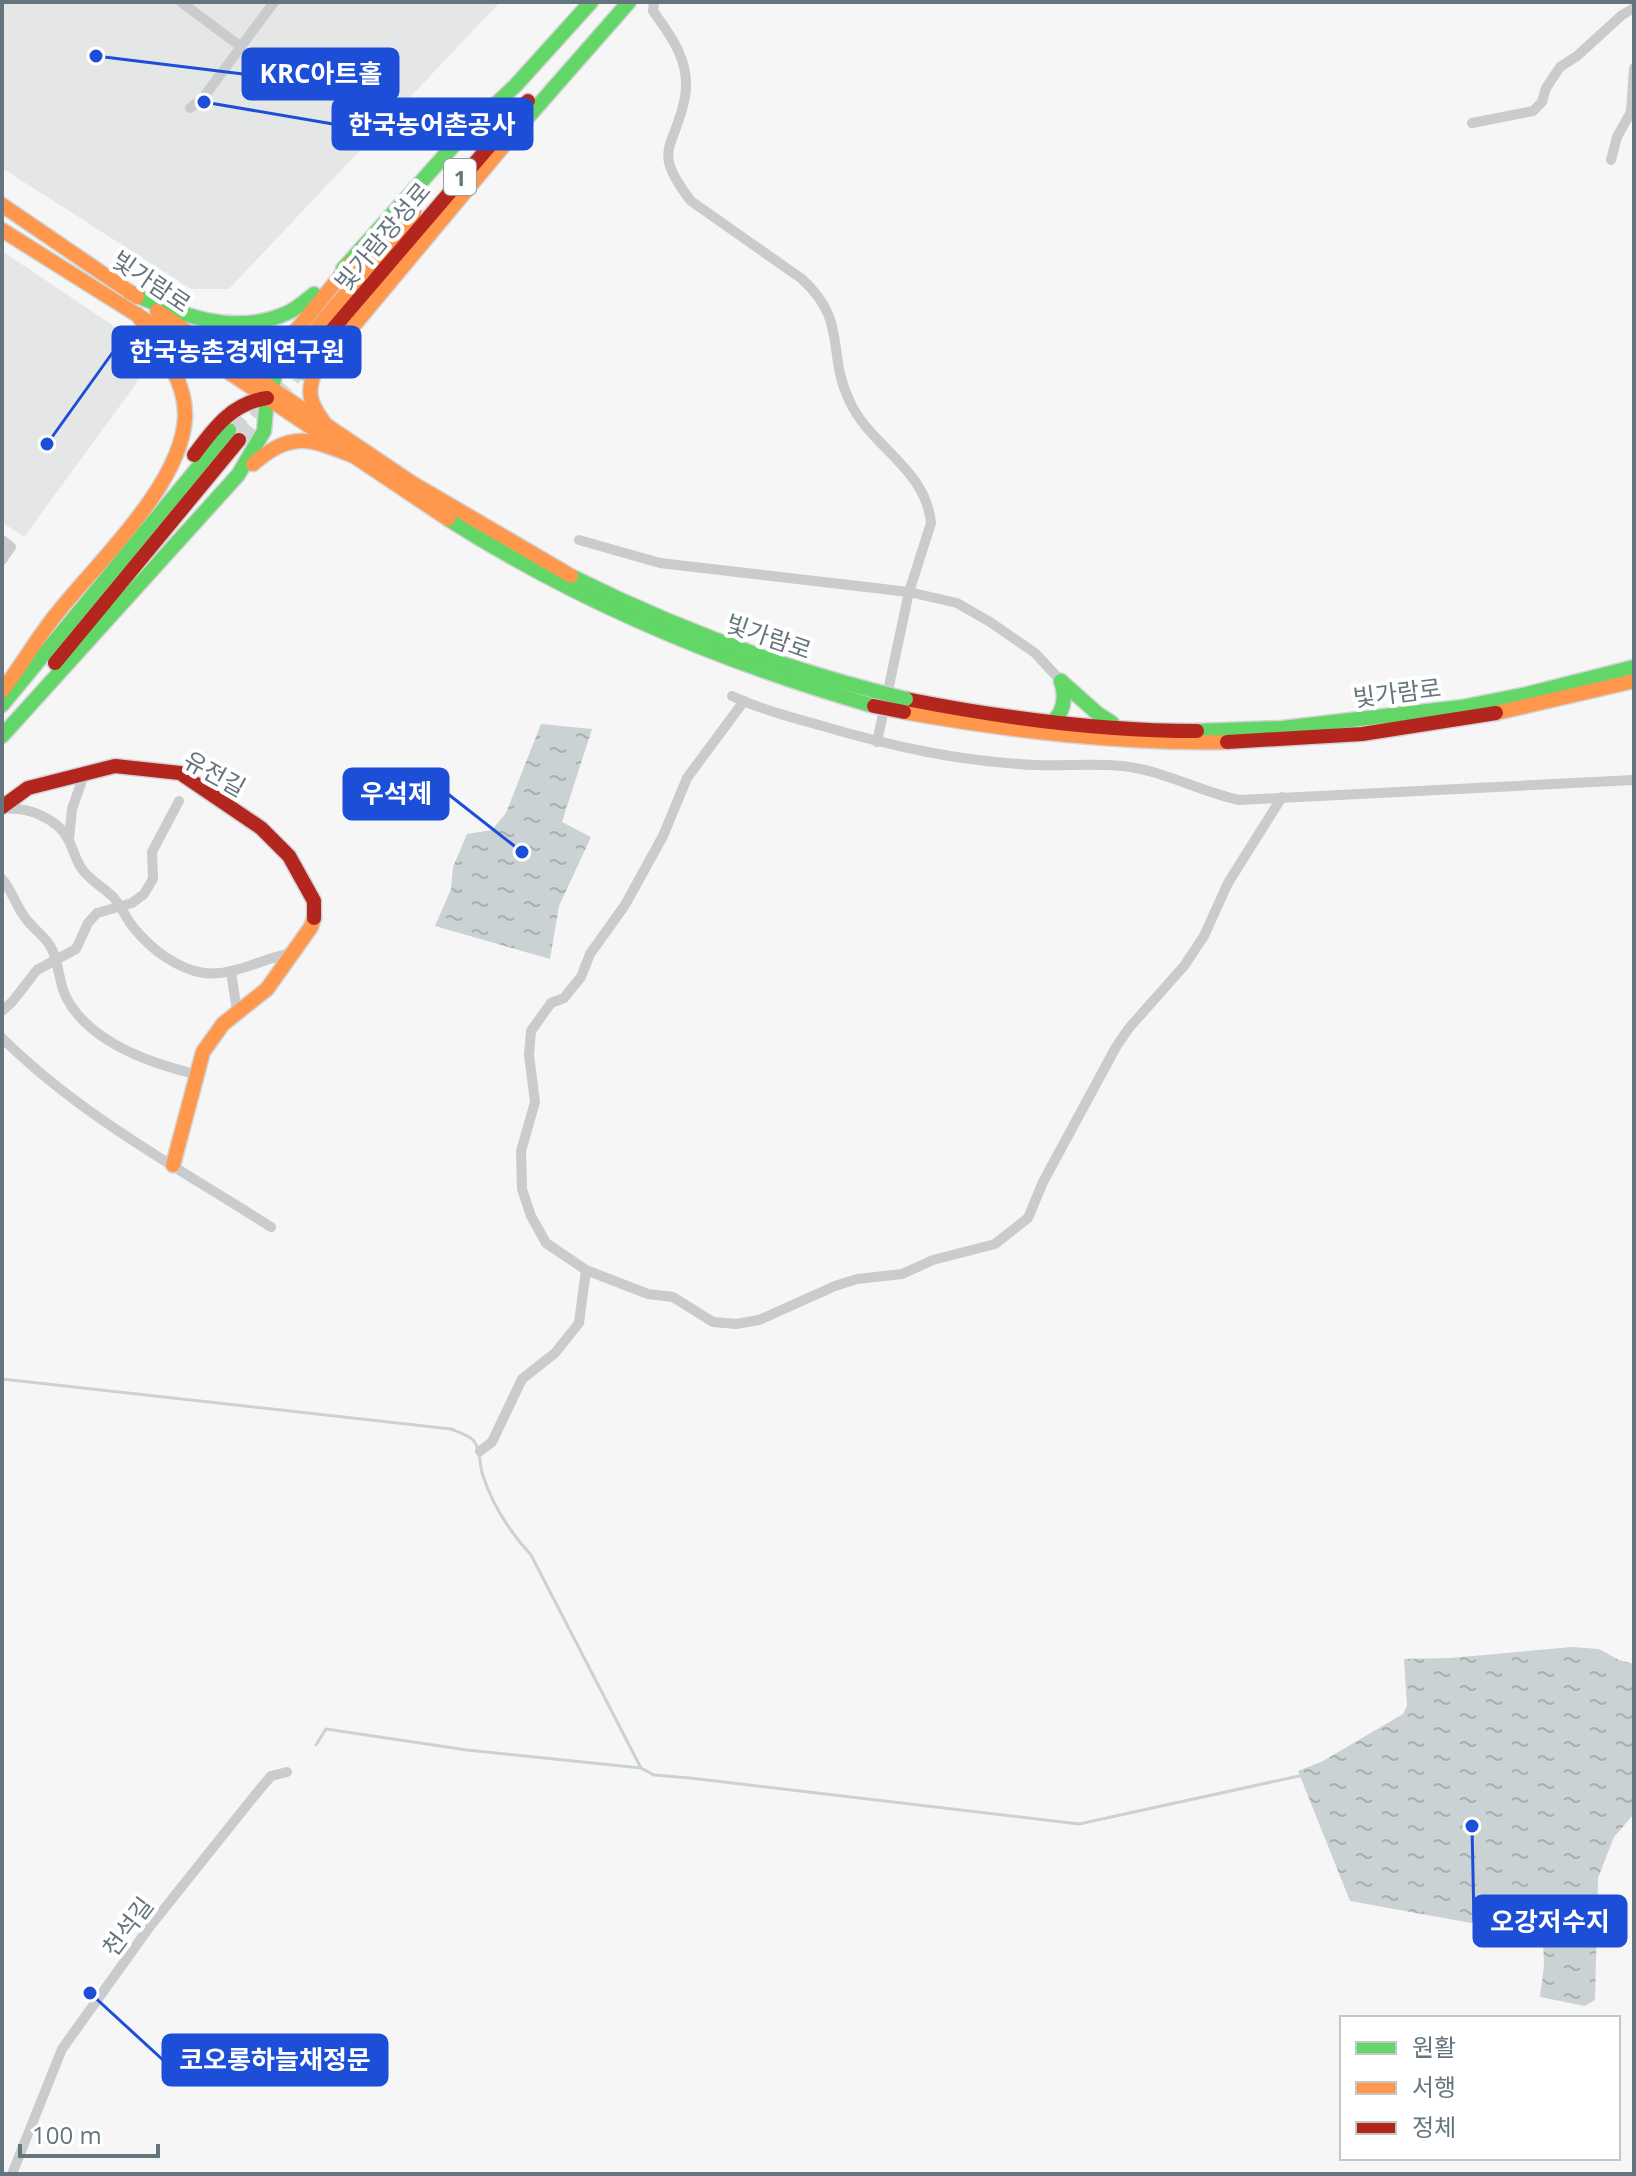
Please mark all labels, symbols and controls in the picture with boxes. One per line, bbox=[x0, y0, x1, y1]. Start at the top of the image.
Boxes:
callout: KRC아트홀 bbox=[243, 49, 398, 99]
text: KRC아트홀 bbox=[260, 55, 382, 91]
callout: 한국농어촌공사 bbox=[333, 99, 532, 149]
text: 한국농어촌공사 bbox=[348, 106, 516, 142]
road number: 1 bbox=[444, 159, 476, 195]
street label: 빛가람장성로 bbox=[327, 175, 437, 297]
street label: 빛가람로 bbox=[106, 243, 198, 319]
callout: 한국농촌경제연구원 bbox=[113, 327, 360, 377]
text: 한국농촌경제연구원 bbox=[129, 333, 345, 369]
street label: 빛가람로 bbox=[722, 606, 816, 666]
street label: 빛가람로 bbox=[1351, 670, 1443, 714]
street label: 유전길 bbox=[178, 743, 252, 803]
callout: 우석제 bbox=[344, 769, 448, 819]
text: 우석제 bbox=[360, 775, 432, 811]
street label: 천석길 bbox=[94, 1890, 160, 1962]
callout: 오강저수지 bbox=[1474, 1896, 1626, 1946]
text: 오강저수지 bbox=[1490, 1903, 1610, 1939]
legend bbox=[1340, 2016, 1620, 2160]
text: 원활 bbox=[1412, 2030, 1456, 2063]
callout: 코오롱하늘채정문 bbox=[163, 2035, 387, 2085]
text: 코오롱하늘채정문 bbox=[179, 2041, 371, 2077]
text: 서행 bbox=[1412, 2070, 1456, 2103]
scale bar bbox=[20, 2108, 158, 2158]
text: 정체 bbox=[1412, 2110, 1456, 2143]
text: 100 m bbox=[32, 2118, 102, 2151]

